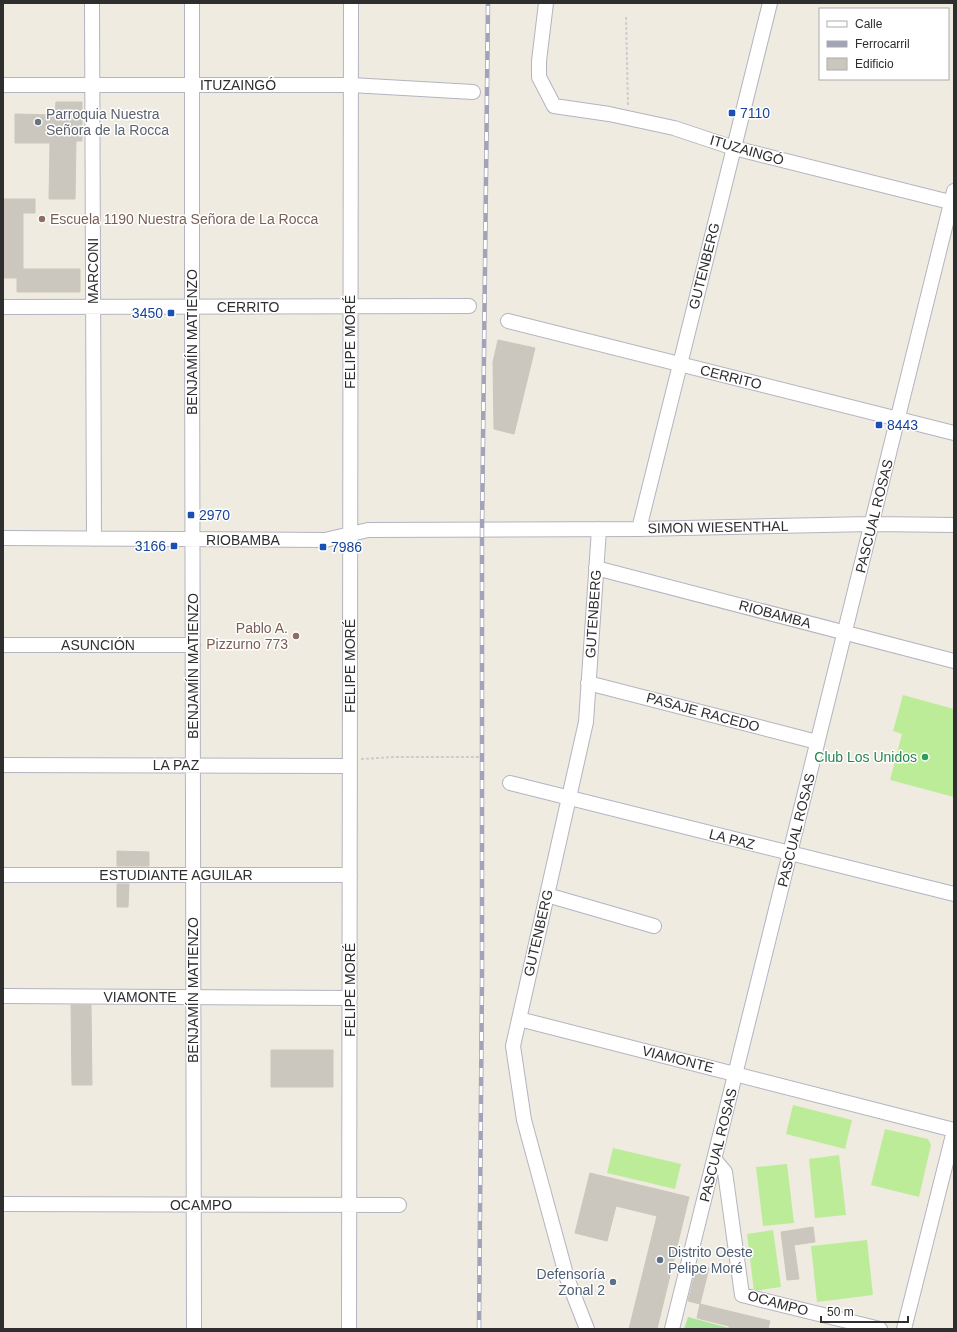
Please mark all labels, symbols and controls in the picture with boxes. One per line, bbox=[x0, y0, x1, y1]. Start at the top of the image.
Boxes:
legend bbox=[819, 8, 949, 80]
text: Calle bbox=[855, 17, 883, 31]
text: Ferrocarril bbox=[855, 37, 910, 51]
text: Edificio bbox=[855, 57, 894, 71]
street label: ITUZAINGÓ bbox=[200, 77, 276, 93]
place label: 7110 bbox=[740, 105, 770, 121]
place label: Parroquia Nuestra Señora de la Rocca bbox=[46, 106, 169, 138]
marker: 7110 bbox=[727, 108, 737, 118]
marker: Parroquia Nuestra Señora de la Rocca bbox=[33, 117, 43, 127]
street label: ITUZAINGÓ bbox=[708, 132, 786, 168]
place label: Escuela 1190 Nuestra Señora de La Rocca bbox=[50, 211, 318, 227]
marker: Escuela 1190 Nuestra Señora de La Rocca bbox=[37, 214, 47, 224]
street label: GUTENBERG bbox=[686, 221, 722, 311]
street label: MARCONI bbox=[85, 238, 101, 304]
street label: BENJAMÍN MATIENZO bbox=[184, 269, 200, 415]
street label: FELIPE MORÉ bbox=[342, 295, 358, 389]
street label: CERRITO bbox=[217, 299, 279, 315]
place label: 3450 bbox=[132, 305, 163, 321]
marker: 3450 bbox=[166, 308, 176, 318]
street label: CERRITO bbox=[699, 362, 763, 392]
place label: 8443 bbox=[887, 417, 918, 433]
marker: 8443 bbox=[874, 420, 884, 430]
street label: PASCUAL ROSAS bbox=[852, 457, 896, 575]
place label: 2970 bbox=[199, 507, 230, 523]
marker: 2970 bbox=[186, 510, 196, 520]
street label: SIMON WIESENTHAL bbox=[647, 518, 789, 536]
street label: RIOBAMBA bbox=[206, 532, 281, 548]
place label: 3166 bbox=[135, 538, 166, 554]
place label: 7986 bbox=[331, 539, 362, 555]
marker: 3166 bbox=[169, 541, 179, 551]
marker: 7986 bbox=[318, 542, 328, 552]
street label: GUTENBERG bbox=[582, 569, 604, 659]
street label: BENJAMÍN MATIENZO bbox=[185, 593, 201, 739]
street label: RIOBAMBA bbox=[737, 597, 813, 631]
street label: FELIPE MORÉ bbox=[342, 619, 358, 713]
place label: Pablo A. Pizzurno 773 bbox=[206, 620, 288, 652]
marker: Pablo A. Pizzurno 773 bbox=[291, 631, 301, 641]
street label: ASUNCIÓN bbox=[61, 637, 135, 653]
street label: PASAJE RACEDO bbox=[645, 689, 761, 735]
place label: Club Los Unidos bbox=[814, 749, 917, 765]
marker: Club Los Unidos bbox=[920, 752, 930, 762]
street label: LA PAZ bbox=[153, 757, 200, 773]
street label: PASCUAL ROSAS bbox=[774, 771, 818, 889]
street label: LA PAZ bbox=[708, 826, 757, 852]
street label: ESTUDIANTE AGUILAR bbox=[99, 867, 253, 883]
street label: GUTENBERG bbox=[520, 888, 556, 978]
street label: BENJAMÍN MATIENZO bbox=[185, 917, 201, 1063]
street label: FELIPE MORÉ bbox=[342, 943, 358, 1037]
street label: VIAMONTE bbox=[103, 989, 177, 1005]
street label: VIAMONTE bbox=[641, 1042, 715, 1076]
street label: PASCUAL ROSAS bbox=[696, 1086, 740, 1204]
street label: OCAMPO bbox=[170, 1197, 232, 1213]
place label: Distrito Oeste Pelipe Moré bbox=[668, 1244, 753, 1276]
marker: Distrito Oeste Pelipe Moré bbox=[655, 1255, 665, 1265]
place label: Defensoría Zonal 2 bbox=[537, 1266, 605, 1298]
marker: Defensoría Zonal 2 bbox=[608, 1277, 618, 1287]
street label: OCAMPO bbox=[746, 1287, 810, 1319]
scale bar bbox=[821, 1298, 908, 1324]
text: 50 m bbox=[827, 1305, 854, 1319]

